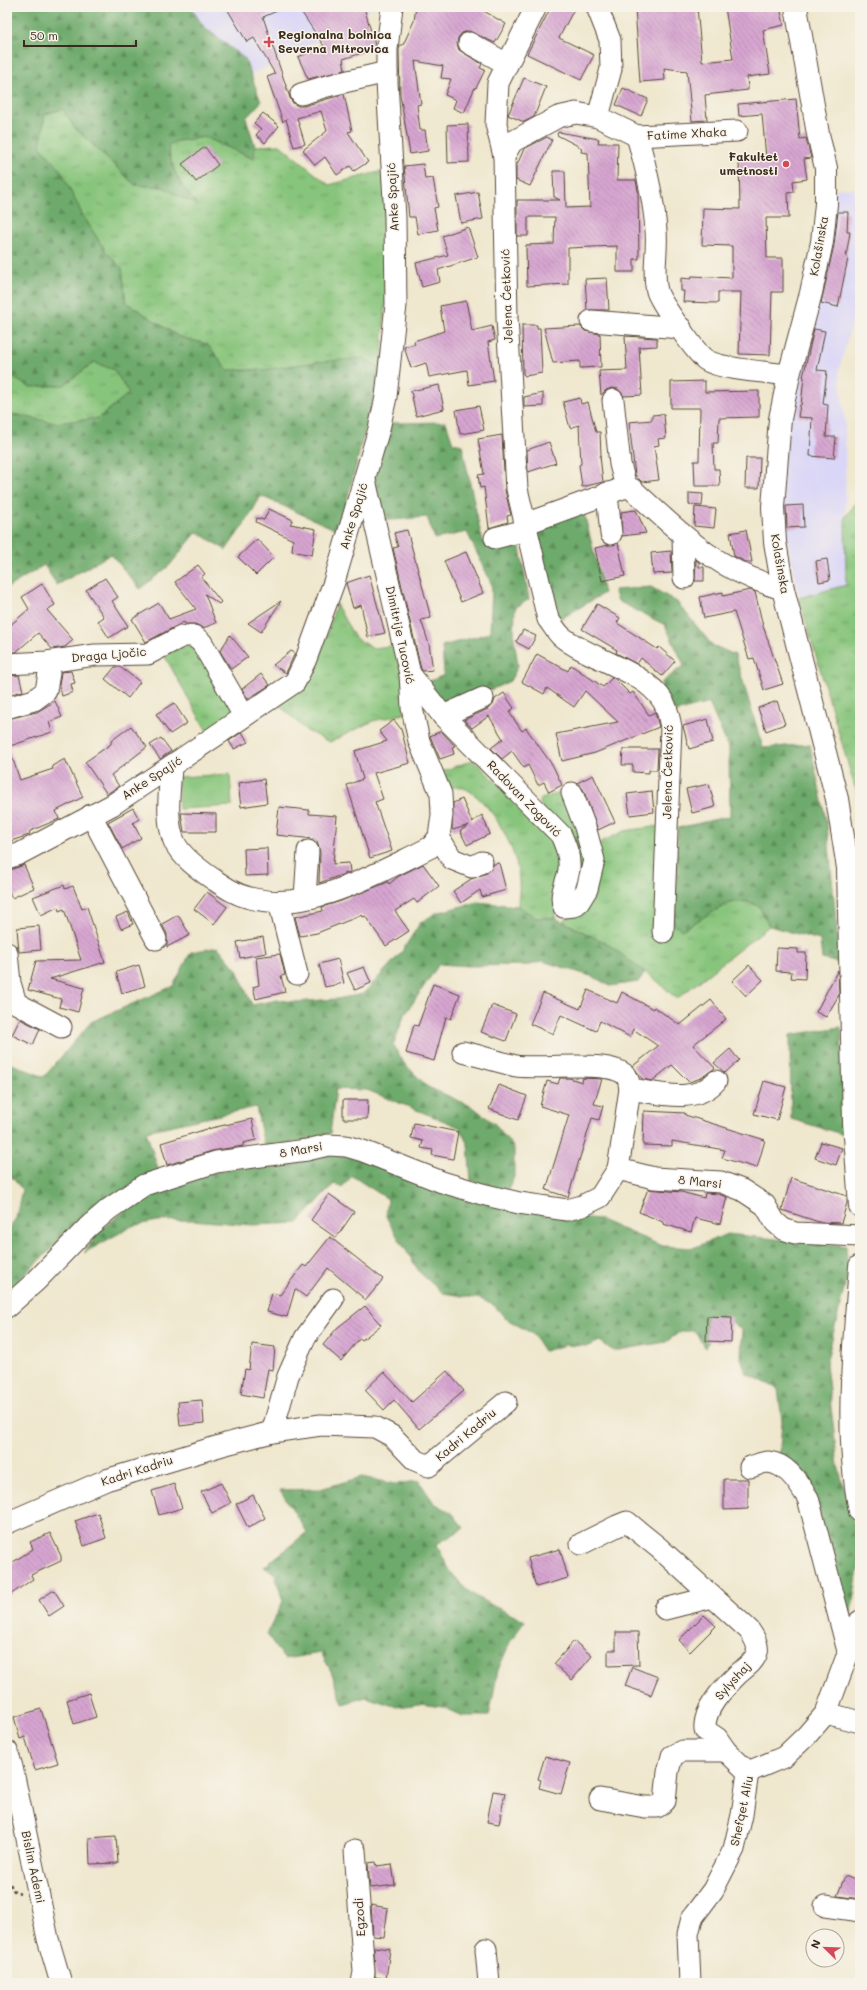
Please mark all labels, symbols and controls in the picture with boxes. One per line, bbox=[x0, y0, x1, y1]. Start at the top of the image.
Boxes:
scale bar bbox=[24, 22, 136, 48]
place label: Regionalna bolnica Severna Mitrovica bbox=[278, 26, 392, 56]
text: 50 m bbox=[30, 27, 58, 43]
marker: Regionalna bolnica Severna Mitrovica bbox=[263, 36, 275, 48]
street label: Fatime Xhaka bbox=[647, 123, 727, 143]
place label: Fakultet umetnosti bbox=[720, 148, 778, 178]
marker: Fakultet umetnosti bbox=[781, 159, 791, 169]
street label: Anke Spajić bbox=[382, 162, 402, 232]
street label: Kolašinska bbox=[805, 215, 831, 277]
street label: Jelena Ćetković bbox=[496, 249, 516, 343]
street label: Anke Spajić bbox=[335, 480, 371, 551]
street label: Kolašinska bbox=[768, 533, 794, 595]
street label: Dimitrije Tucović bbox=[383, 584, 419, 685]
street label: Draga Ljočic bbox=[71, 643, 147, 665]
street label: Jelena Ćetković bbox=[658, 725, 676, 819]
street label: Anke Spajić bbox=[118, 752, 185, 803]
street label: Radovan Zogović bbox=[484, 757, 565, 840]
street label: 8 Marsi bbox=[278, 1137, 324, 1161]
street label: 8 Marsi bbox=[678, 1171, 723, 1191]
street label: Kadri Kadriu bbox=[432, 1404, 499, 1464]
street label: Kadri Kadriu bbox=[99, 1451, 175, 1489]
street label: Sylyshaj bbox=[711, 1658, 754, 1703]
street label: Shefqet Aliu bbox=[726, 1774, 756, 1847]
street label: Bislim Ademi bbox=[18, 1829, 49, 1904]
street label: Egzodi bbox=[350, 1897, 368, 1937]
north arrow bbox=[805, 1928, 845, 1968]
text: N bbox=[807, 1937, 824, 1951]

